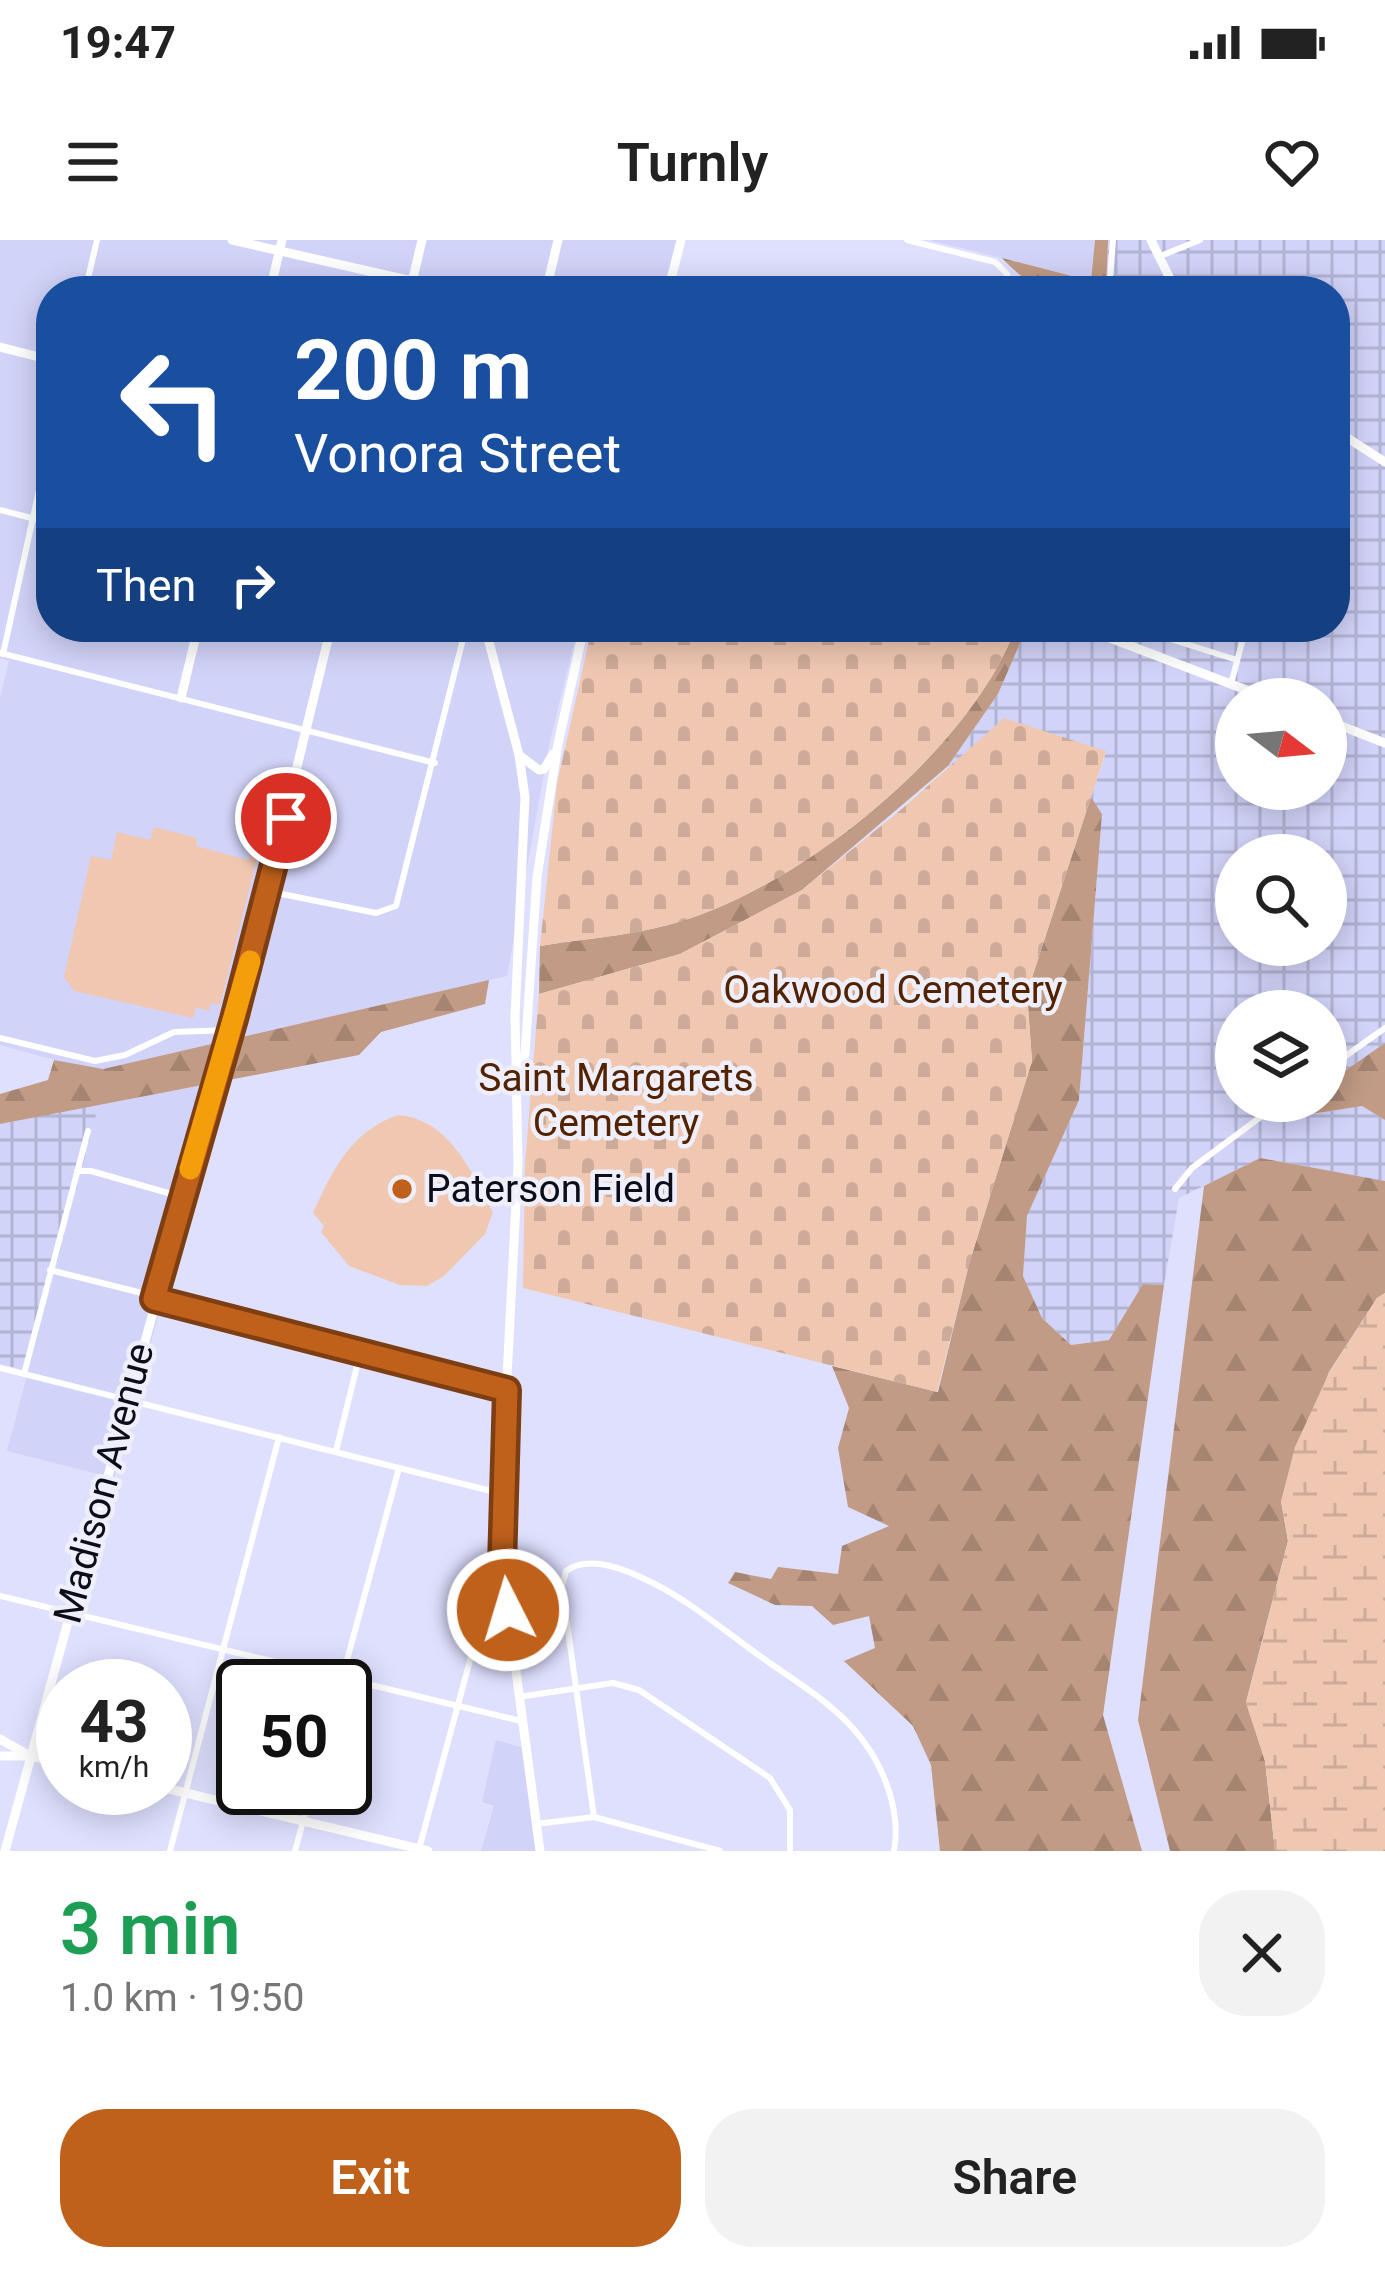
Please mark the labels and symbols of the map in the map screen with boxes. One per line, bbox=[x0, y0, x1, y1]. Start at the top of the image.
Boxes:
north arrow bbox=[1215, 678, 1347, 810]
pin bbox=[235, 767, 337, 869]
park label: Oakwood Cemetery bbox=[723, 967, 1063, 1013]
park label: Saint Margarets Cemetery bbox=[478, 1055, 754, 1146]
place label: Paterson Field bbox=[426, 1166, 675, 1212]
marker: Paterson Field bbox=[389, 1176, 415, 1202]
street label: Madison Avenue bbox=[45, 1338, 163, 1628]
position arrow bbox=[445, 1547, 571, 1673]
speed limit sign: 50 bbox=[216, 1659, 372, 1815]

